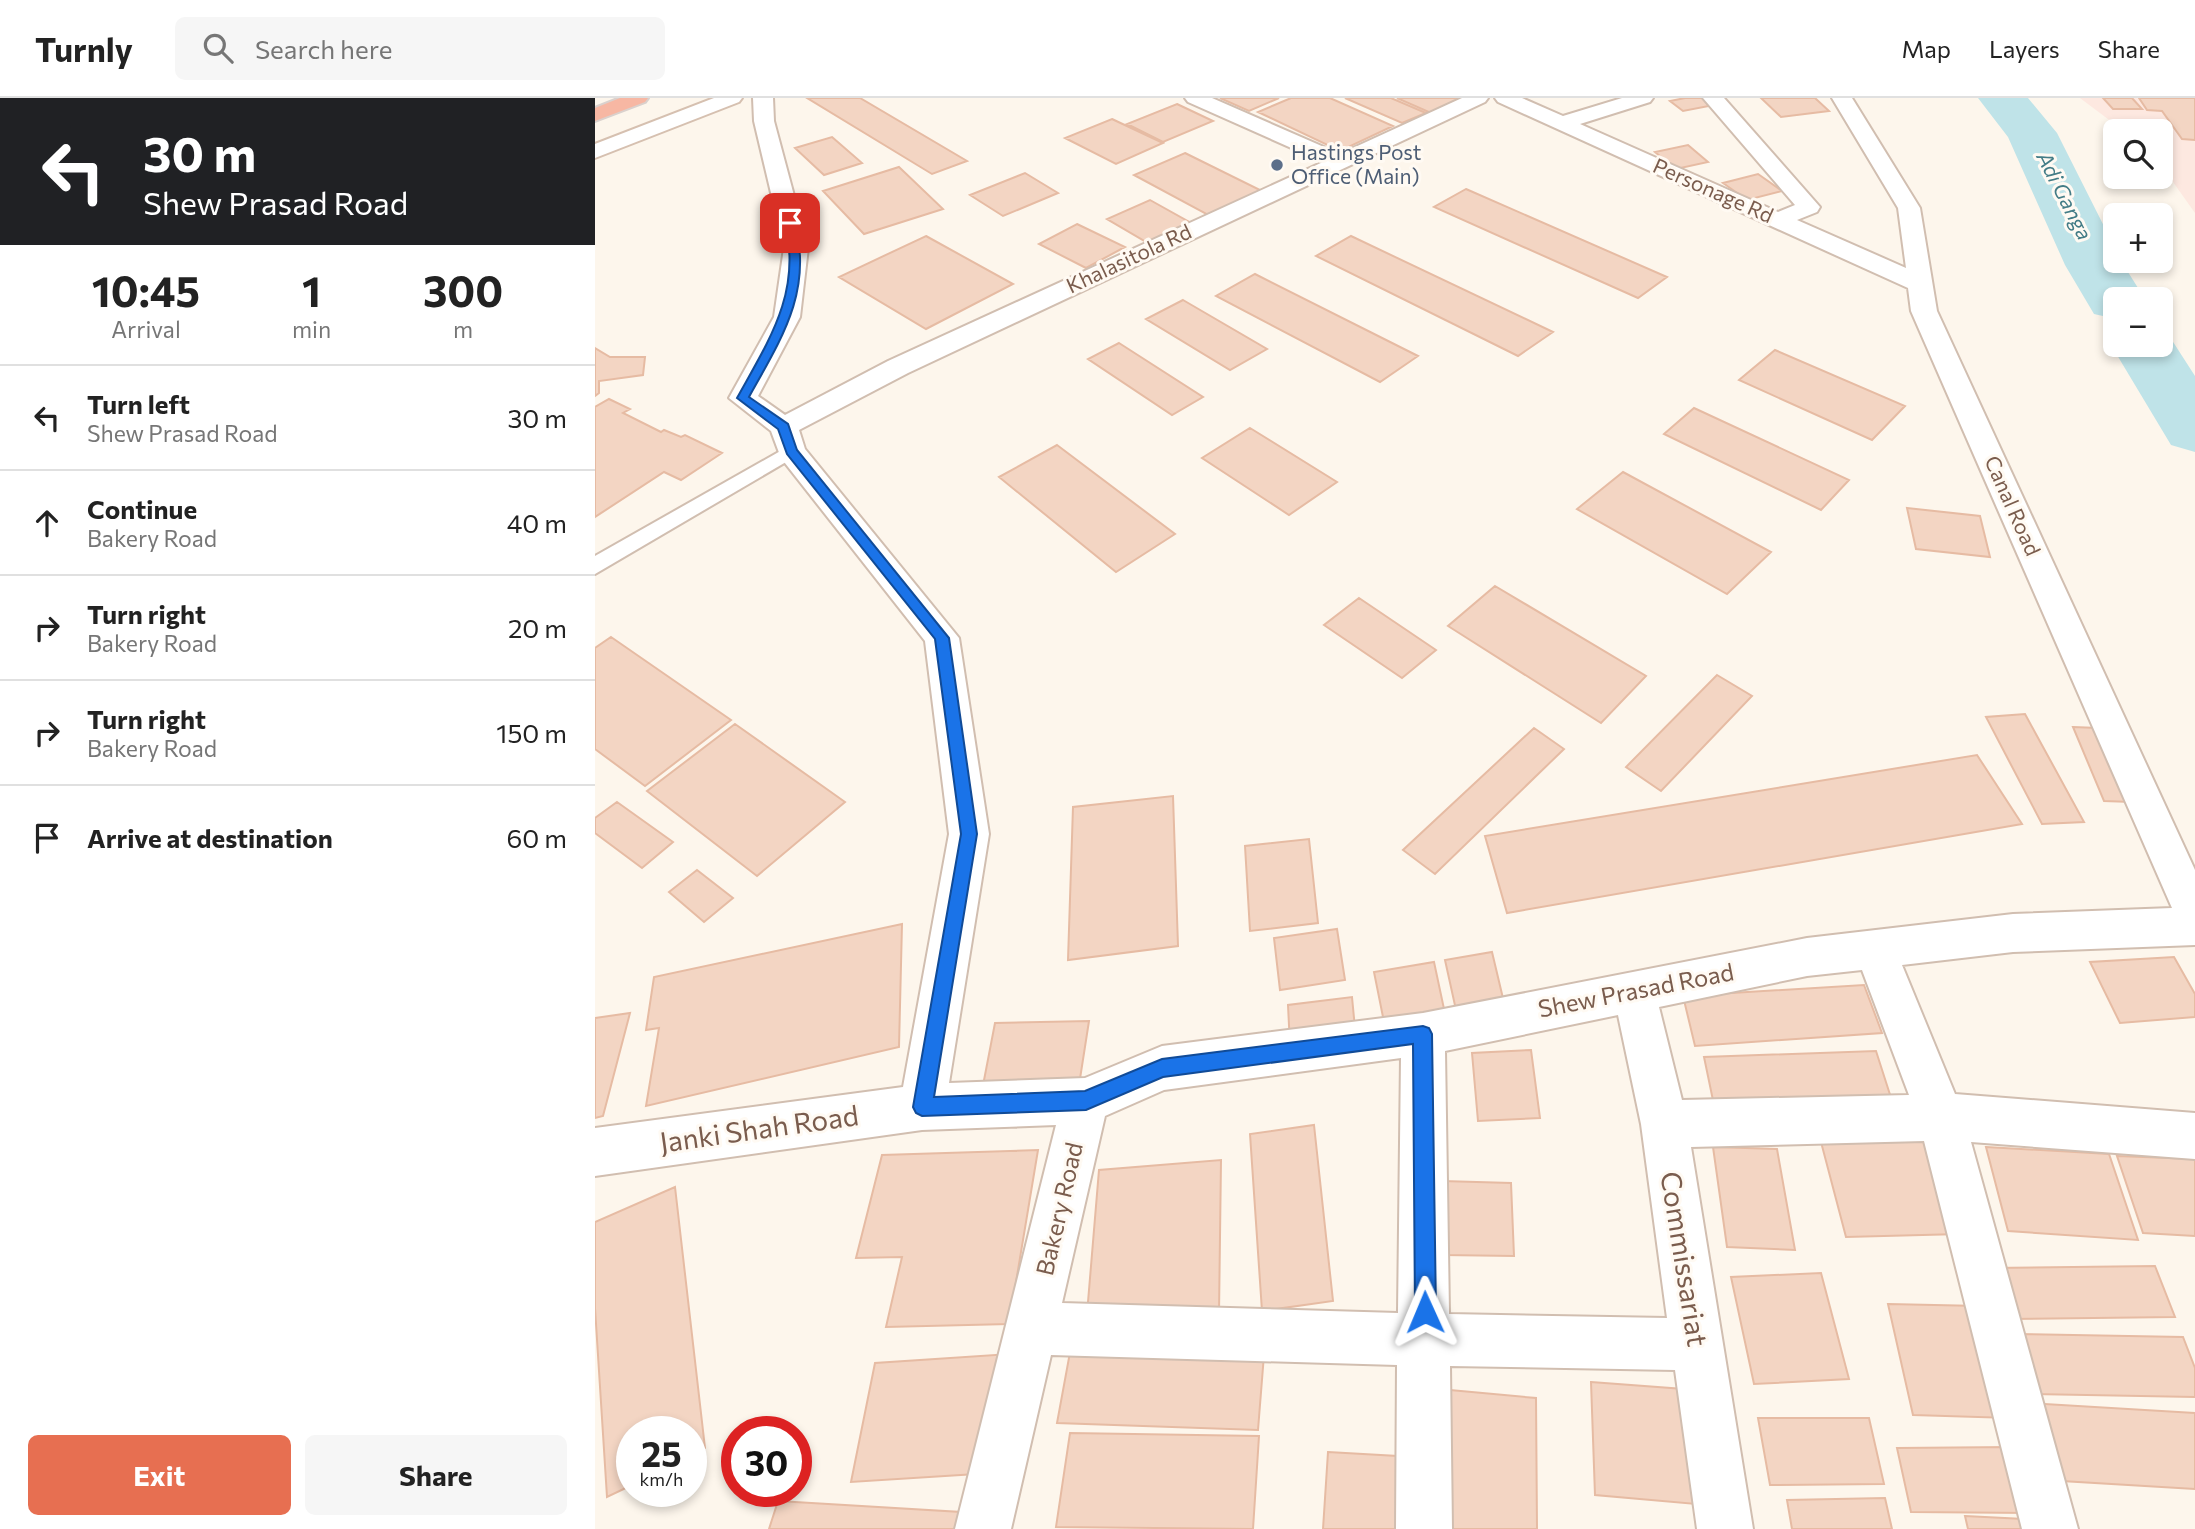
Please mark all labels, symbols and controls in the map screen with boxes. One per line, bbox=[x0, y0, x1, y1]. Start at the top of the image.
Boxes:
search box bbox=[175, 17, 665, 80]
text: Turnly bbox=[35, 28, 133, 69]
icon: search bbox=[199, 29, 237, 67]
text: Search here bbox=[255, 33, 392, 64]
text: Map bbox=[1902, 34, 1951, 63]
text: Layers bbox=[1989, 34, 2060, 63]
text: Share bbox=[2098, 34, 2160, 63]
map controls bbox=[2103, 119, 2173, 357]
button: search bbox=[2103, 119, 2173, 189]
text: 30 m bbox=[143, 122, 256, 182]
icon: left bbox=[28, 126, 119, 217]
place label: Hastings Post Office (Main) bbox=[1291, 139, 1421, 188]
water label: Adi Ganga bbox=[2032, 146, 2098, 244]
street label: Personage Rd bbox=[1650, 152, 1778, 227]
marker: Hastings Post Office (Main) bbox=[1269, 157, 1285, 173]
text: Shew Prasad Road bbox=[143, 182, 408, 222]
pin bbox=[760, 193, 820, 253]
button: + bbox=[2103, 203, 2173, 273]
icon: arrive bbox=[771, 204, 809, 242]
street label: Khalasitola Rd bbox=[1062, 218, 1195, 298]
text: 10:45 bbox=[92, 264, 200, 316]
text: 1 bbox=[302, 264, 321, 316]
text: 300 bbox=[423, 264, 503, 316]
button: − bbox=[2103, 287, 2173, 357]
text: Arrival bbox=[111, 315, 181, 343]
text: min bbox=[292, 315, 331, 343]
text: m bbox=[453, 315, 473, 343]
text: Turn left bbox=[87, 388, 190, 419]
icon: left bbox=[28, 399, 66, 437]
text: 30 m bbox=[508, 402, 567, 433]
text: Shew Prasad Road bbox=[87, 419, 278, 447]
street label: Canal Road bbox=[1980, 452, 2047, 559]
text: Continue bbox=[87, 493, 197, 524]
icon: ahead bbox=[28, 504, 66, 542]
text: 40 m bbox=[507, 507, 567, 538]
text: Bakery Road bbox=[87, 524, 217, 552]
text: Turn right bbox=[87, 598, 206, 629]
icon: right bbox=[28, 609, 66, 647]
text: 20 m bbox=[508, 612, 567, 643]
text: Bakery Road bbox=[87, 629, 217, 657]
text: Turn right bbox=[87, 703, 206, 734]
icon: right bbox=[28, 714, 66, 752]
text: 150 m bbox=[496, 717, 567, 748]
text: Bakery Road bbox=[87, 734, 217, 762]
icon: arrive bbox=[28, 819, 66, 857]
text: Arrive at destination bbox=[87, 822, 333, 853]
text: 60 m bbox=[507, 822, 567, 853]
street label: Shew Prasad Road bbox=[1535, 956, 1736, 1023]
street label: Janki Shah Road bbox=[657, 1097, 860, 1159]
street label: Bakery Road bbox=[1029, 1139, 1088, 1278]
street label: Commissariat bbox=[1654, 1169, 1716, 1349]
position arrow bbox=[1388, 1275, 1462, 1349]
speed limit sign: 30 bbox=[721, 1416, 812, 1507]
text: 25 bbox=[641, 1431, 682, 1474]
button: Exit bbox=[28, 1435, 291, 1515]
button: Share bbox=[305, 1435, 567, 1515]
text: km/h bbox=[640, 1468, 683, 1490]

